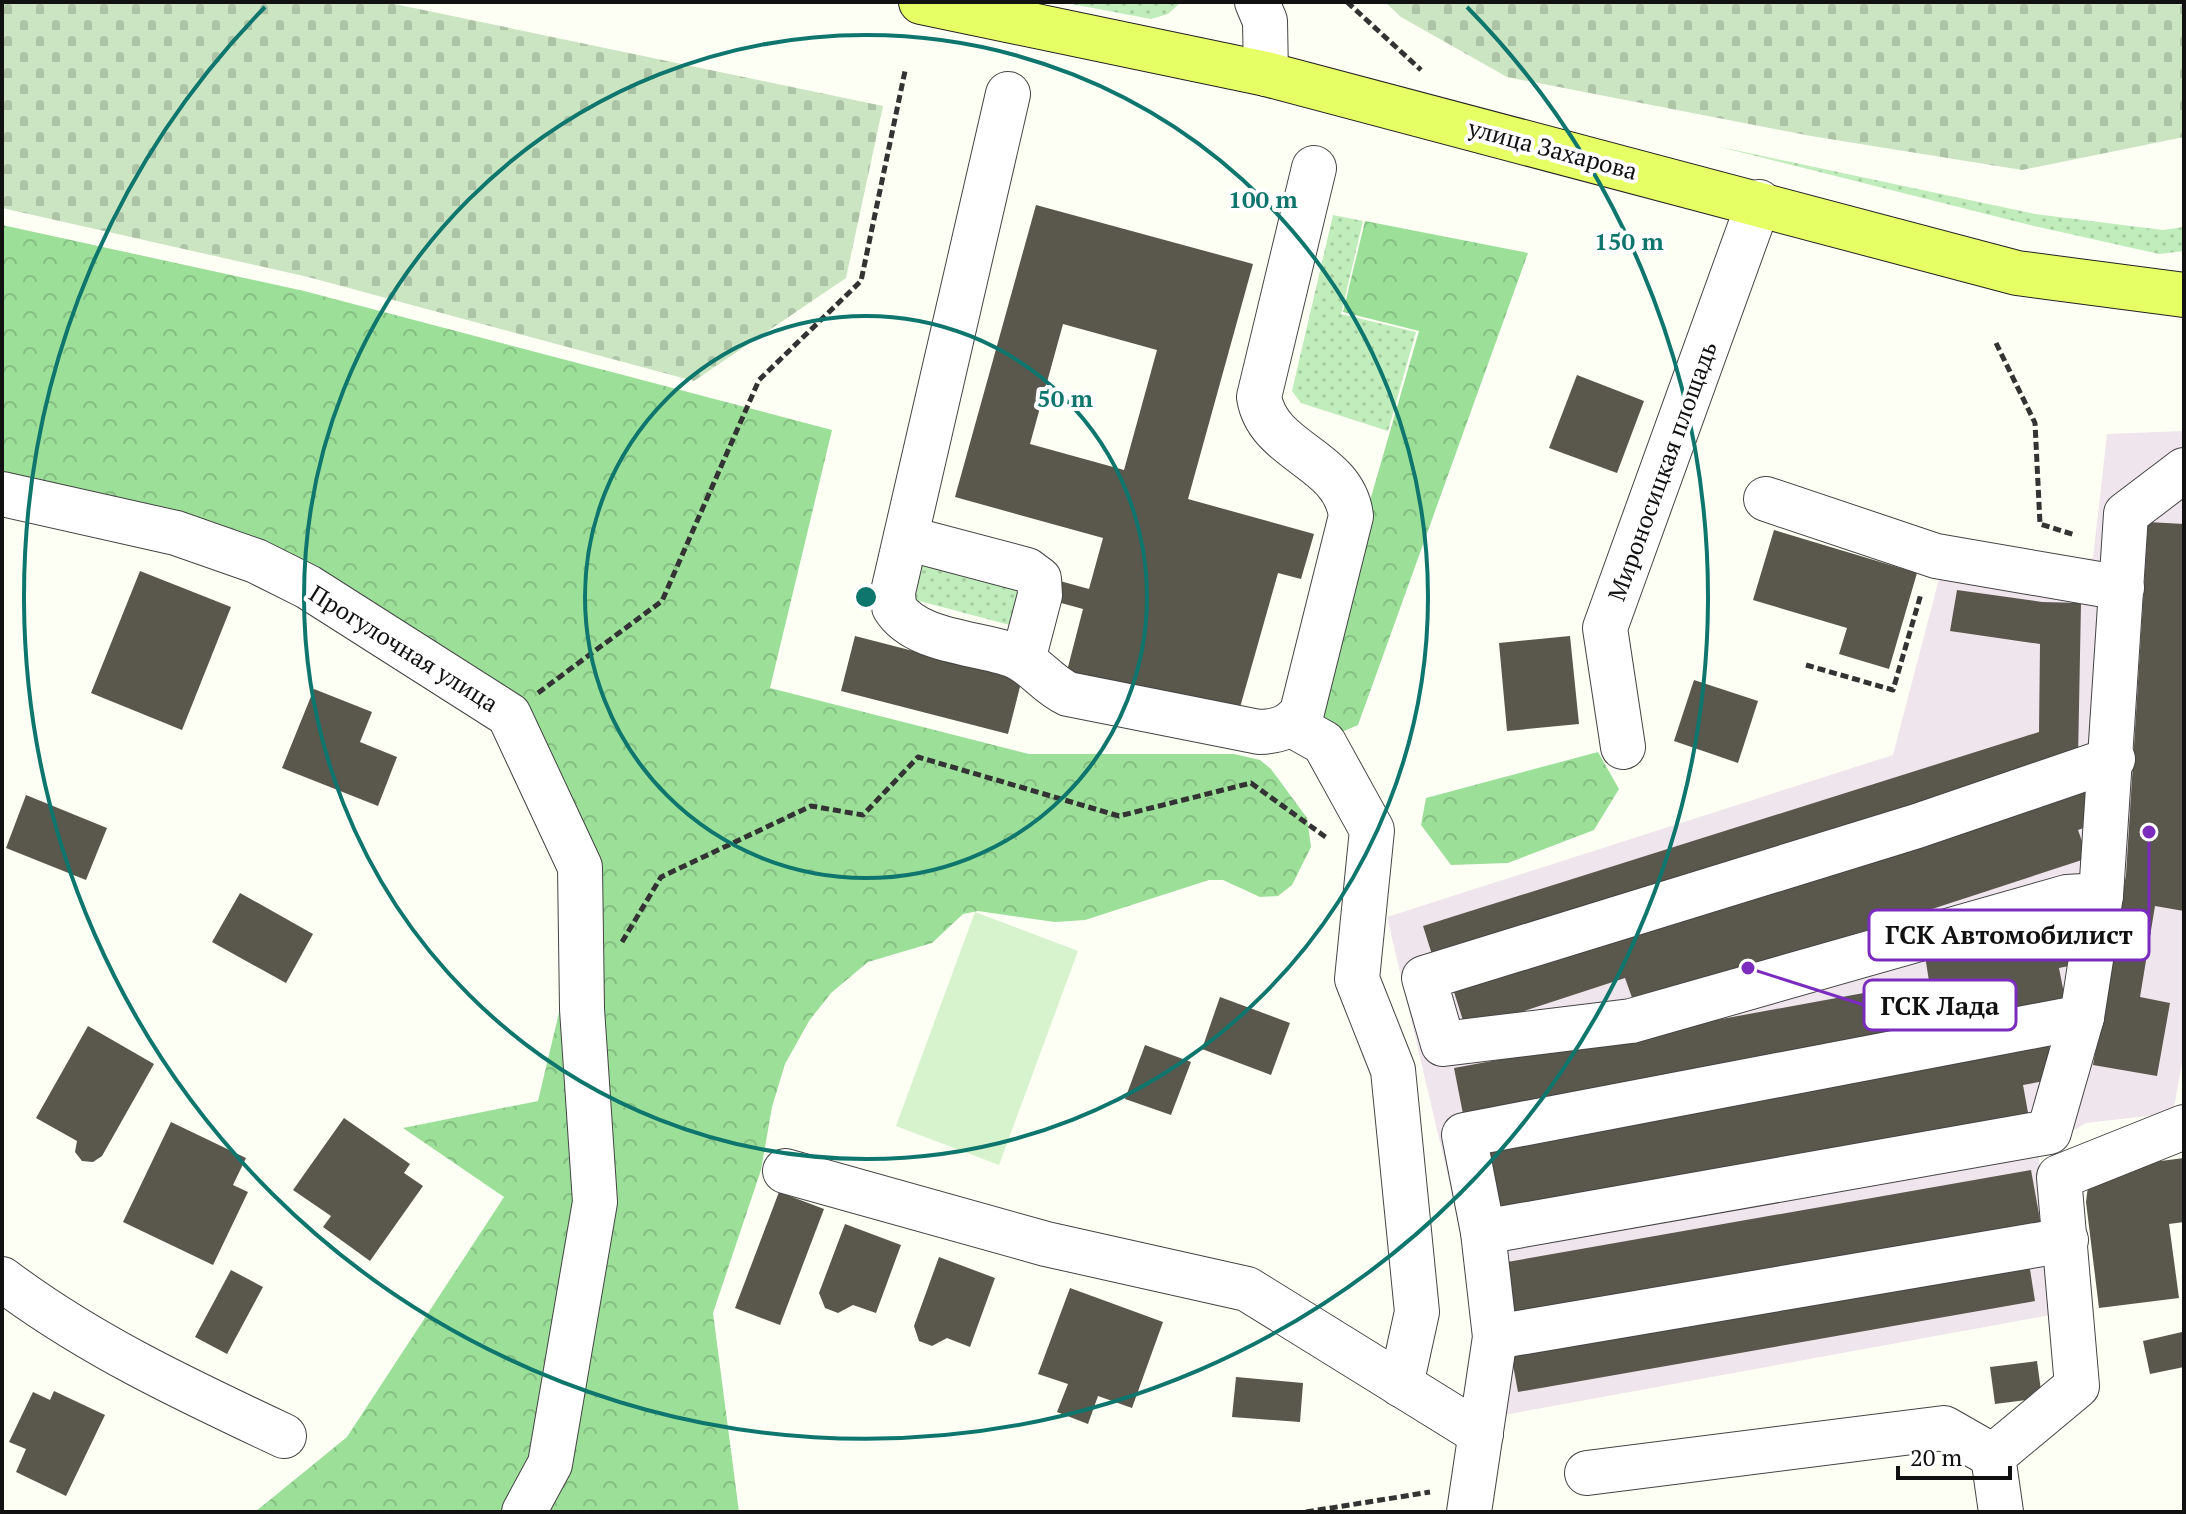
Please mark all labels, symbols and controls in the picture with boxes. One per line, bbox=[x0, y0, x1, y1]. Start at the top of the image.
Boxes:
street label: улица Захарова bbox=[1464, 111, 1641, 187]
text: 100 m bbox=[1228, 183, 1298, 215]
text: 150 m bbox=[1594, 225, 1664, 257]
street label: Мироносицкая площадь bbox=[1600, 337, 1724, 605]
text: 50 m bbox=[1037, 382, 1093, 414]
street label: Прогулочная улица bbox=[304, 577, 504, 719]
centre of rings bbox=[852, 583, 880, 611]
callout: ГСК Автомобилист bbox=[1869, 910, 2149, 960]
text: ГСК Автомобилист bbox=[1885, 917, 2133, 951]
callout: ГСК Лада bbox=[1864, 980, 2016, 1030]
text: ГСК Лада bbox=[1880, 988, 2000, 1022]
scale bar bbox=[1898, 1430, 2010, 1480]
text: 20 m bbox=[1910, 1441, 1962, 1473]

